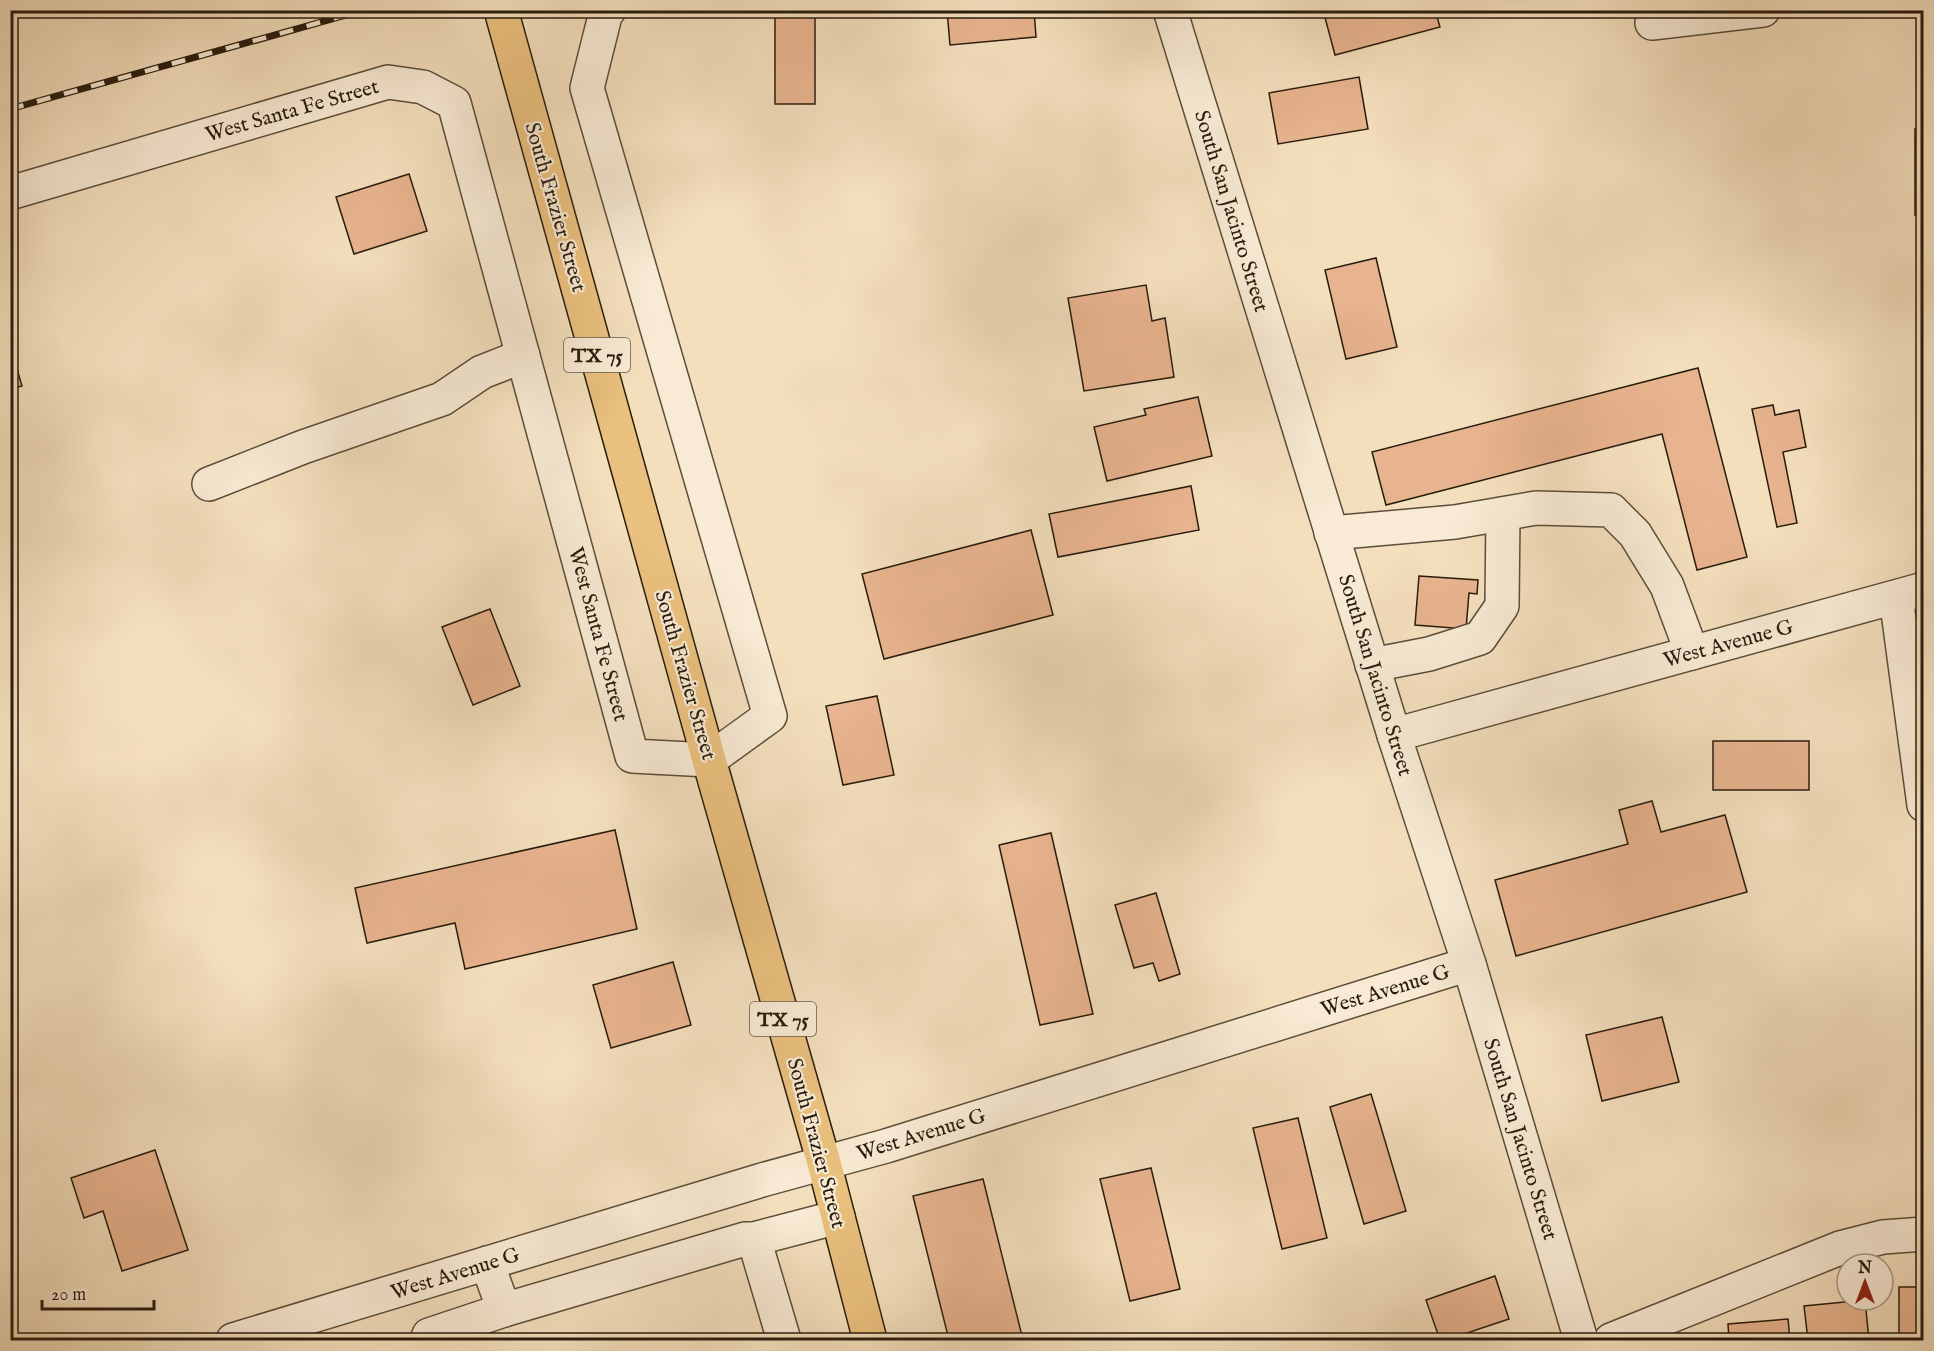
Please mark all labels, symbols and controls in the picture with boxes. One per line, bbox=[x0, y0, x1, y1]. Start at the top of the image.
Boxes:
street label: West Santa Fe Street bbox=[203, 74, 382, 149]
street label: South San Jacinto Street bbox=[1187, 107, 1274, 316]
street label: South Frazier Street bbox=[517, 120, 592, 295]
road number: TX 75 bbox=[564, 338, 630, 372]
street label: West Santa Fe Street bbox=[561, 544, 634, 724]
street label: South San Jacinto Street bbox=[1331, 571, 1418, 780]
street label: South Frazier Street bbox=[647, 588, 722, 763]
street label: West Avenue G bbox=[1661, 614, 1797, 675]
street label: West Avenue G bbox=[1318, 959, 1453, 1024]
road number: TX 75 bbox=[750, 1002, 816, 1036]
street label: South San Jacinto Street bbox=[1476, 1035, 1563, 1244]
street label: South Frazier Street bbox=[780, 1055, 851, 1231]
street label: West Avenue G bbox=[854, 1103, 989, 1168]
street label: West Avenue G bbox=[388, 1242, 523, 1307]
north arrow bbox=[1835, 1252, 1895, 1312]
text: N bbox=[1857, 1259, 1872, 1279]
scale bar bbox=[42, 1273, 154, 1311]
text: 20 m bbox=[51, 1284, 86, 1307]

